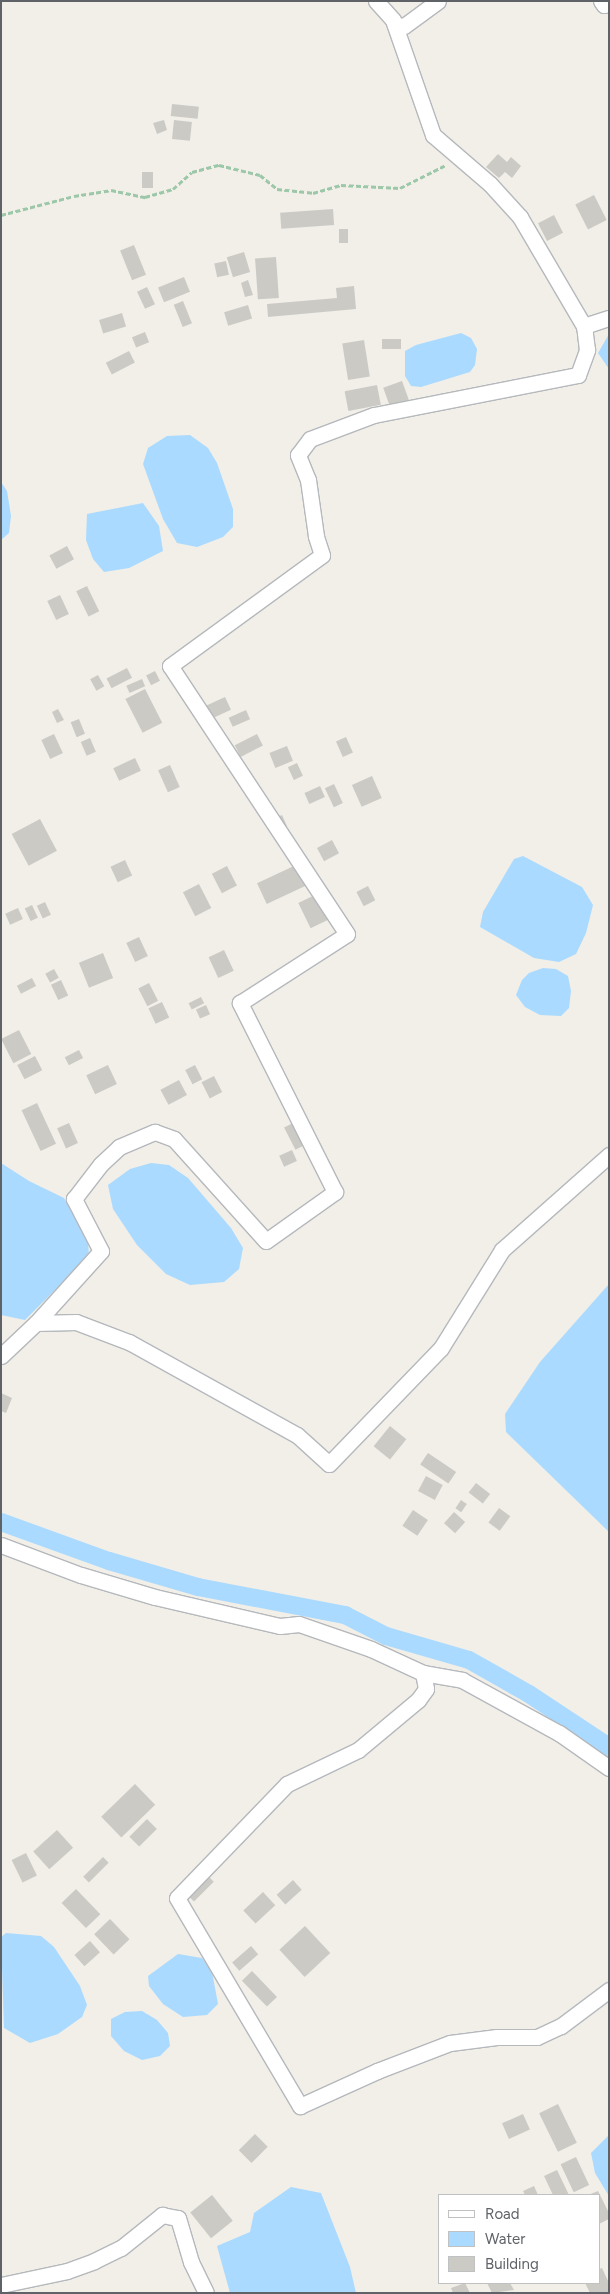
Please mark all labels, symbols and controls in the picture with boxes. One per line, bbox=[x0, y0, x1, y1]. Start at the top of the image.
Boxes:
legend bbox=[438, 2194, 600, 2284]
text: Road bbox=[485, 2205, 520, 2223]
text: Water bbox=[485, 2230, 525, 2248]
text: Building bbox=[485, 2255, 539, 2273]

